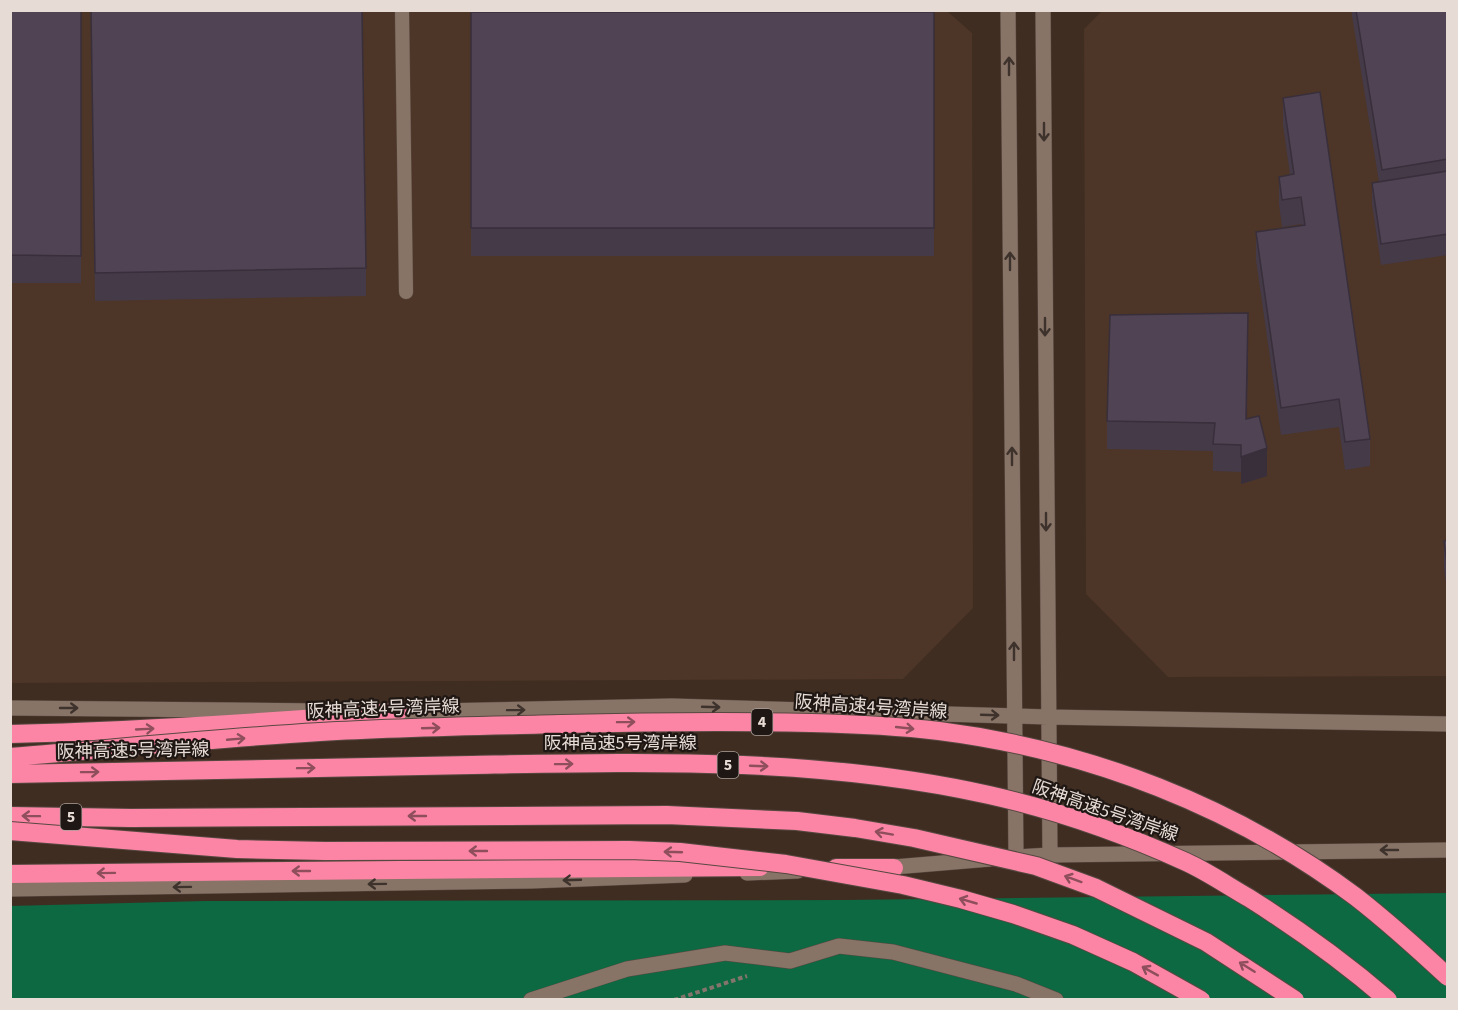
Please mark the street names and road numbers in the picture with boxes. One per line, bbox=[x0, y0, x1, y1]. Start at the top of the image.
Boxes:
street label: 阪神高速4号湾岸線 bbox=[794, 689, 948, 725]
street label: 阪神高速4号湾岸線 bbox=[306, 694, 460, 724]
road number: 4 bbox=[752, 709, 772, 735]
street label: 阪神高速5号湾岸線 bbox=[544, 731, 696, 756]
street label: 阪神高速5号湾岸線 bbox=[56, 737, 210, 765]
road number: 5 bbox=[718, 752, 738, 778]
street label: 阪神高速5号湾岸線 bbox=[1029, 774, 1181, 848]
road number: 5 bbox=[60, 804, 82, 830]

